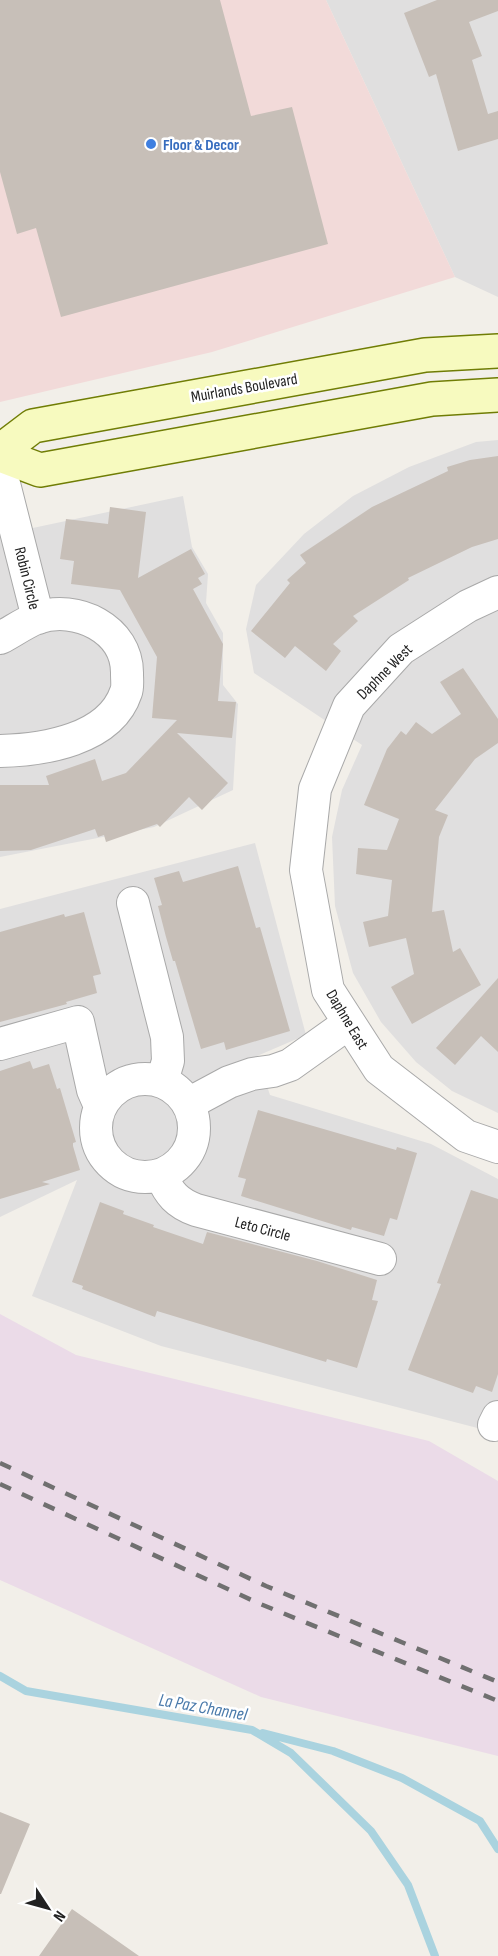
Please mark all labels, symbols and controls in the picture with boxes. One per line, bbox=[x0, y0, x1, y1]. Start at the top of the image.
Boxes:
place label: Floor & Decor bbox=[163, 136, 239, 155]
marker: Floor & Decor bbox=[144, 137, 158, 151]
street label: Muirlands Boulevard bbox=[190, 370, 299, 407]
street label: Robin Circle bbox=[10, 545, 43, 612]
street label: Daphne West bbox=[353, 640, 417, 704]
street label: Daphne East bbox=[321, 986, 372, 1053]
street label: Leto Circle bbox=[233, 1213, 293, 1246]
water label: La Paz Channel bbox=[157, 1689, 249, 1726]
north arrow bbox=[18, 1878, 78, 1938]
text: N bbox=[49, 1907, 69, 1925]

